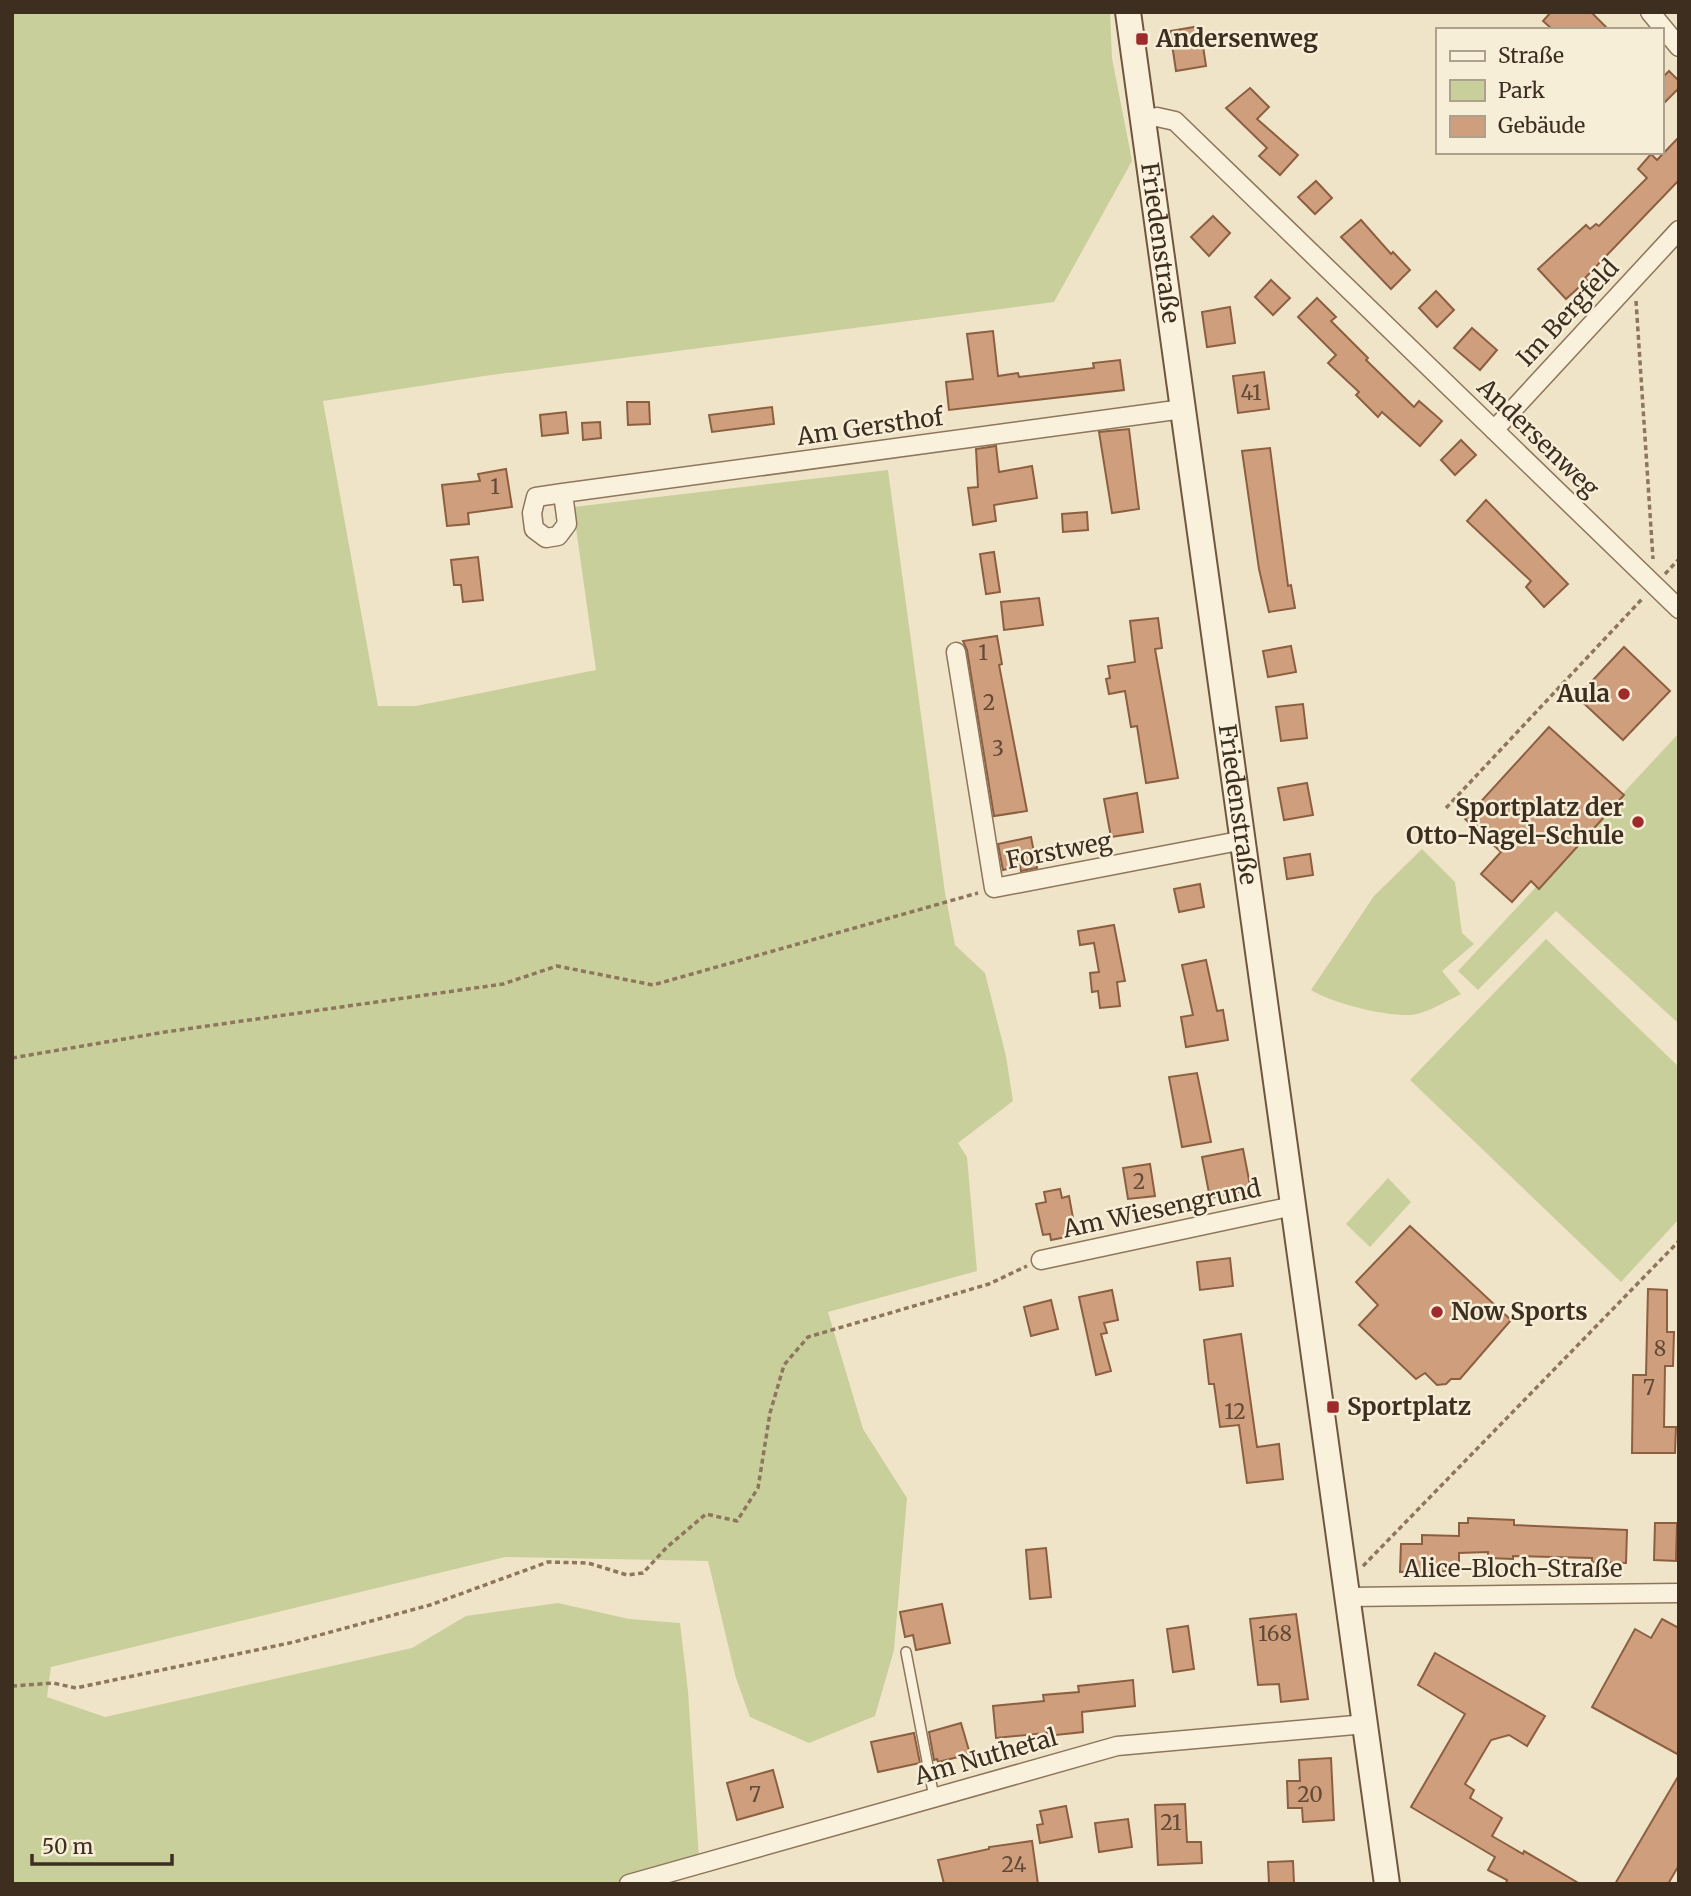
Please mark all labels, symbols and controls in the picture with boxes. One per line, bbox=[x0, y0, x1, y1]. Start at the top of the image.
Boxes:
place label: Andersenweg bbox=[1155, 23, 1318, 54]
legend bbox=[1436, 28, 1663, 154]
marker: Andersenweg bbox=[1134, 31, 1150, 47]
text: Straße bbox=[1498, 42, 1564, 69]
text: Park bbox=[1498, 77, 1545, 104]
text: Gebäude bbox=[1498, 112, 1585, 139]
street label: Friedenstraße bbox=[1134, 160, 1187, 325]
street label: Im Bergfeld bbox=[1510, 253, 1625, 373]
street label: Andersenweg bbox=[1470, 371, 1606, 504]
house number: 41 bbox=[1241, 379, 1261, 406]
street label: Am Gersthof bbox=[794, 401, 946, 452]
house number: 1 bbox=[490, 473, 500, 500]
house number: 1 bbox=[978, 639, 988, 666]
place label: Aula bbox=[1556, 678, 1610, 709]
marker: Aula bbox=[1616, 686, 1632, 702]
house number: 2 bbox=[983, 689, 995, 716]
street label: Friedenstraße bbox=[1212, 722, 1265, 887]
house number: 3 bbox=[992, 735, 1004, 762]
place label: Sportplatz der Otto-Nagel-Schule bbox=[1406, 792, 1624, 851]
marker: Sportplatz der Otto-Nagel-Schule bbox=[1630, 814, 1646, 830]
street label: Forstweg bbox=[1003, 825, 1115, 876]
house number: 2 bbox=[1133, 1168, 1145, 1195]
street label: Am Wiesengrund bbox=[1059, 1172, 1264, 1245]
place label: Now Sports bbox=[1451, 1296, 1588, 1327]
marker: Now Sports bbox=[1429, 1304, 1445, 1320]
house number: 8 bbox=[1654, 1335, 1666, 1362]
house number: 7 bbox=[1643, 1374, 1655, 1401]
place label: Sportplatz bbox=[1347, 1391, 1471, 1422]
house number: 12 bbox=[1224, 1398, 1246, 1425]
marker: Sportplatz bbox=[1325, 1399, 1341, 1415]
street label: Alice-Bloch-Straße bbox=[1402, 1553, 1623, 1584]
house number: 168 bbox=[1258, 1620, 1292, 1647]
street label: Am Nuthetal bbox=[910, 1721, 1061, 1792]
house number: 7 bbox=[749, 1781, 761, 1808]
house number: 20 bbox=[1297, 1781, 1323, 1808]
house number: 21 bbox=[1160, 1809, 1182, 1836]
scale bar bbox=[32, 1822, 172, 1866]
text: 50 m bbox=[42, 1833, 93, 1860]
house number: 24 bbox=[1002, 1851, 1026, 1878]

